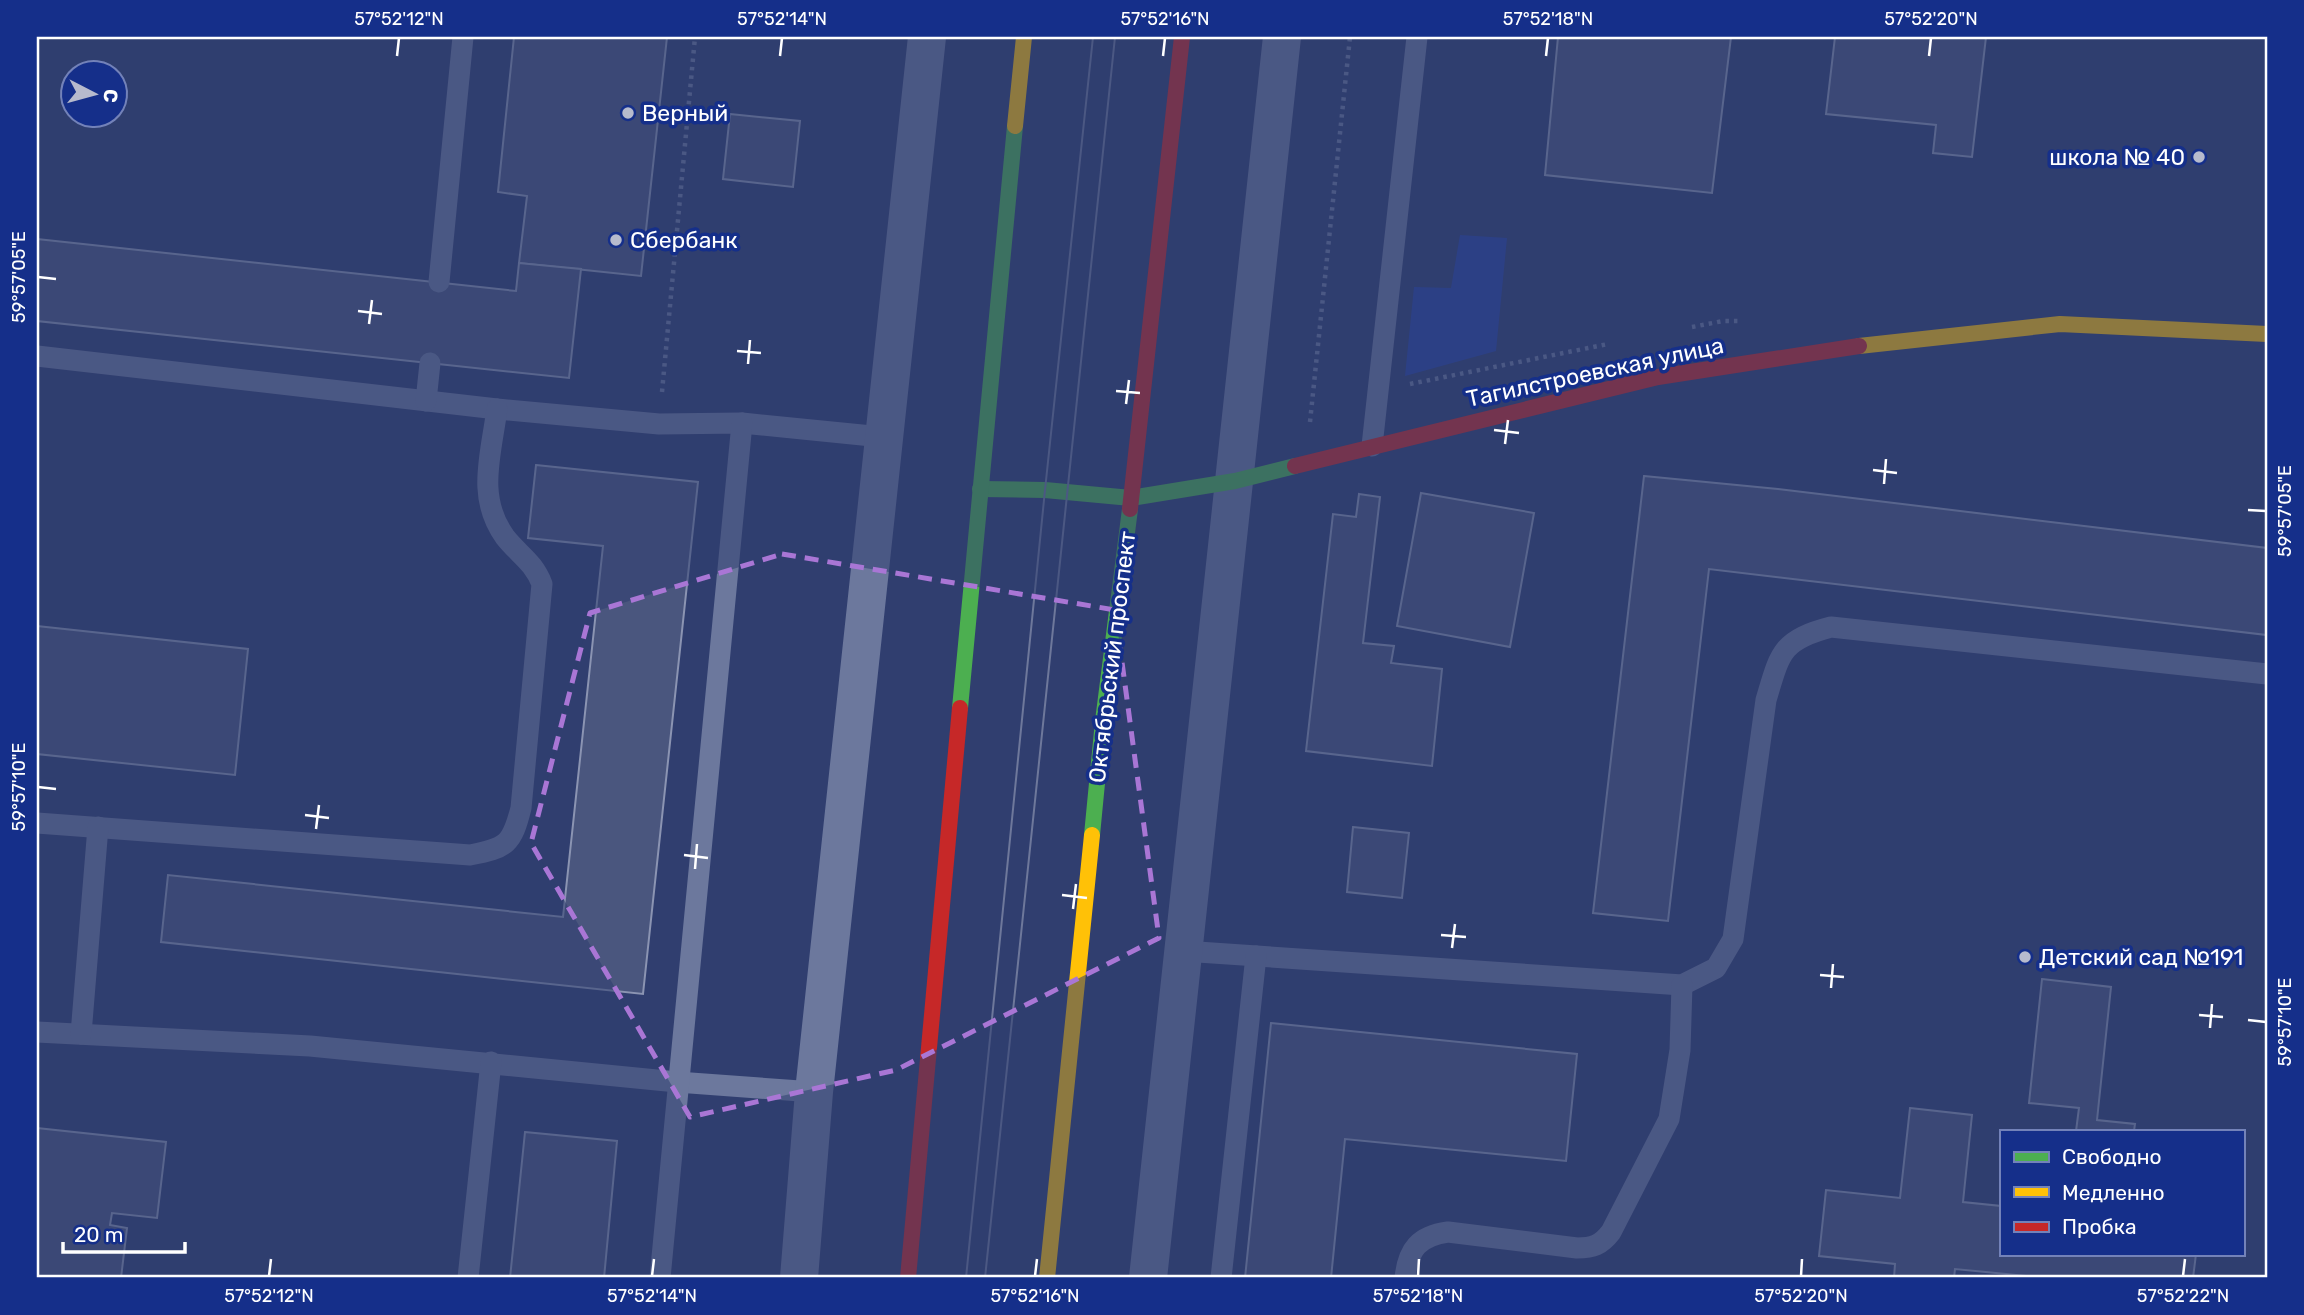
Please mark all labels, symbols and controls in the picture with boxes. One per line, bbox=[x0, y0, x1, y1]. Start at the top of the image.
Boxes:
text: 57°52'12"N bbox=[354, 8, 444, 30]
text: 57°52'14"N bbox=[737, 8, 827, 30]
text: 57°52'16"N bbox=[1120, 8, 1210, 30]
text: 57°52'18"N bbox=[1503, 8, 1593, 30]
text: 57°52'20"N bbox=[1884, 8, 1978, 30]
north arrow bbox=[60, 60, 130, 130]
text: С bbox=[98, 88, 123, 104]
place label: Верный bbox=[642, 99, 728, 127]
marker: Верный bbox=[620, 105, 636, 121]
place label: школа № 40 bbox=[2049, 143, 2185, 171]
marker: школа № 40 bbox=[2191, 149, 2207, 165]
place label: Сбербанк bbox=[630, 226, 738, 254]
text: 59°57'05"E bbox=[8, 231, 30, 323]
marker: Сбербанк bbox=[608, 232, 624, 248]
street label: Тагилстроевская улица bbox=[1464, 331, 1726, 413]
text: 59°57'05"E bbox=[2274, 465, 2296, 557]
street label: Октябрьский проспект bbox=[1083, 529, 1141, 784]
text: 59°57'10"E bbox=[8, 743, 30, 831]
place label: Детский сад №191 bbox=[2039, 943, 2243, 971]
marker: Детский сад №191 bbox=[2017, 949, 2033, 965]
text: 59°57'10"E bbox=[2274, 978, 2296, 1066]
legend bbox=[2000, 1130, 2244, 1256]
text: Свободно bbox=[2062, 1144, 2162, 1169]
text: Медленно bbox=[2062, 1180, 2165, 1205]
scale bar bbox=[63, 1210, 186, 1254]
text: Пробка bbox=[2062, 1214, 2137, 1239]
text: 20 m bbox=[74, 1222, 123, 1247]
text: 57°52'12"N bbox=[224, 1285, 314, 1307]
text: 57°52'14"N bbox=[607, 1285, 697, 1307]
text: 57°52'16"N bbox=[990, 1285, 1080, 1307]
text: 57°52'18"N bbox=[1373, 1285, 1463, 1307]
text: 57°52'20"N bbox=[1754, 1285, 1848, 1307]
text: 57°52'22"N bbox=[2137, 1285, 2229, 1307]

